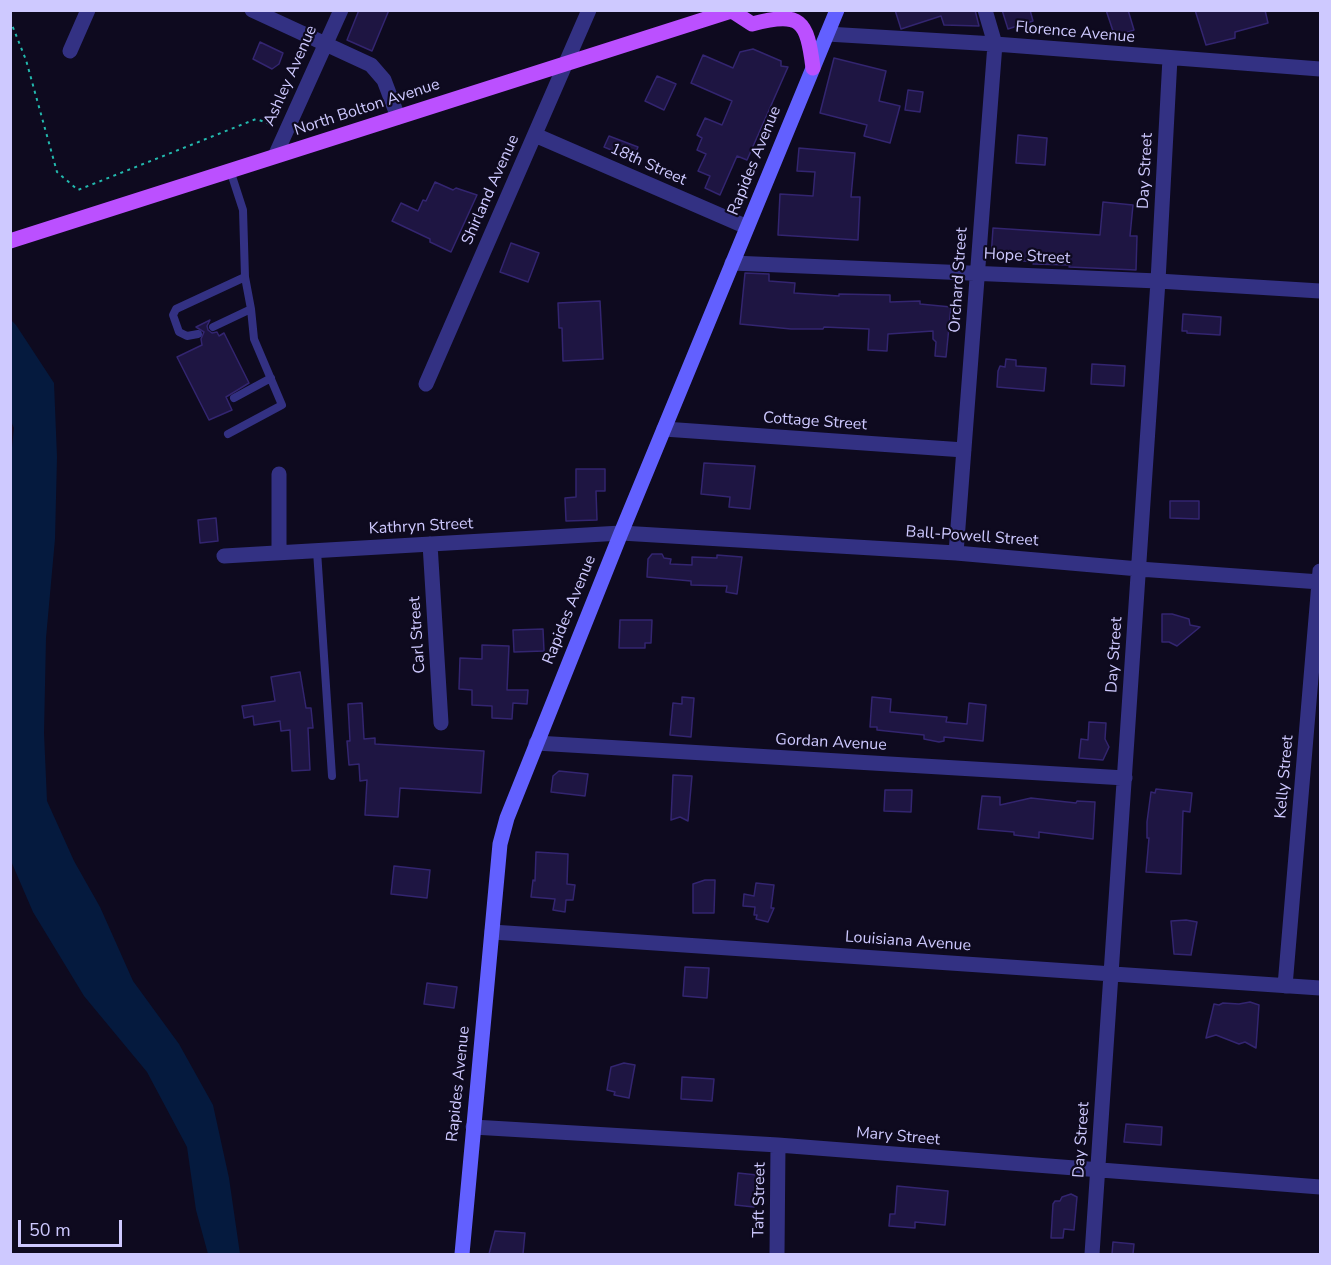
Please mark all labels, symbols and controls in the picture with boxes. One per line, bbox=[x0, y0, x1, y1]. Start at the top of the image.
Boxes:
street label: Florence Avenue bbox=[1014, 18, 1136, 48]
street label: Ashley Avenue bbox=[260, 23, 322, 129]
street label: North Bolton Avenue bbox=[292, 75, 442, 141]
street label: Rapides Avenue bbox=[724, 103, 786, 219]
street label: Shirland Avenue bbox=[458, 132, 524, 248]
street label: Day Street bbox=[1134, 132, 1158, 210]
street label: 18th Street bbox=[607, 140, 689, 190]
street label: Orchard Street bbox=[946, 227, 972, 333]
street label: Hope Street bbox=[983, 245, 1071, 269]
street label: Cottage Street bbox=[762, 409, 868, 435]
street label: Kathryn Street bbox=[368, 515, 474, 539]
street label: Ball-Powell Street bbox=[905, 523, 1039, 551]
street label: Rapides Avenue bbox=[539, 552, 601, 668]
street label: Carl Street bbox=[406, 596, 430, 674]
street label: Day Street bbox=[1103, 616, 1127, 694]
street label: Gordan Avenue bbox=[775, 730, 887, 756]
street label: Kelly Street bbox=[1272, 735, 1298, 819]
street label: Louisiana Avenue bbox=[844, 928, 972, 956]
street label: Rapides Avenue bbox=[443, 1025, 475, 1143]
street label: Day Street bbox=[1070, 1101, 1094, 1179]
street label: Mary Street bbox=[855, 1124, 941, 1150]
street label: Taft Street bbox=[750, 1162, 770, 1238]
scale bar bbox=[21, 1208, 124, 1246]
text: 50 m bbox=[29, 1218, 71, 1242]

